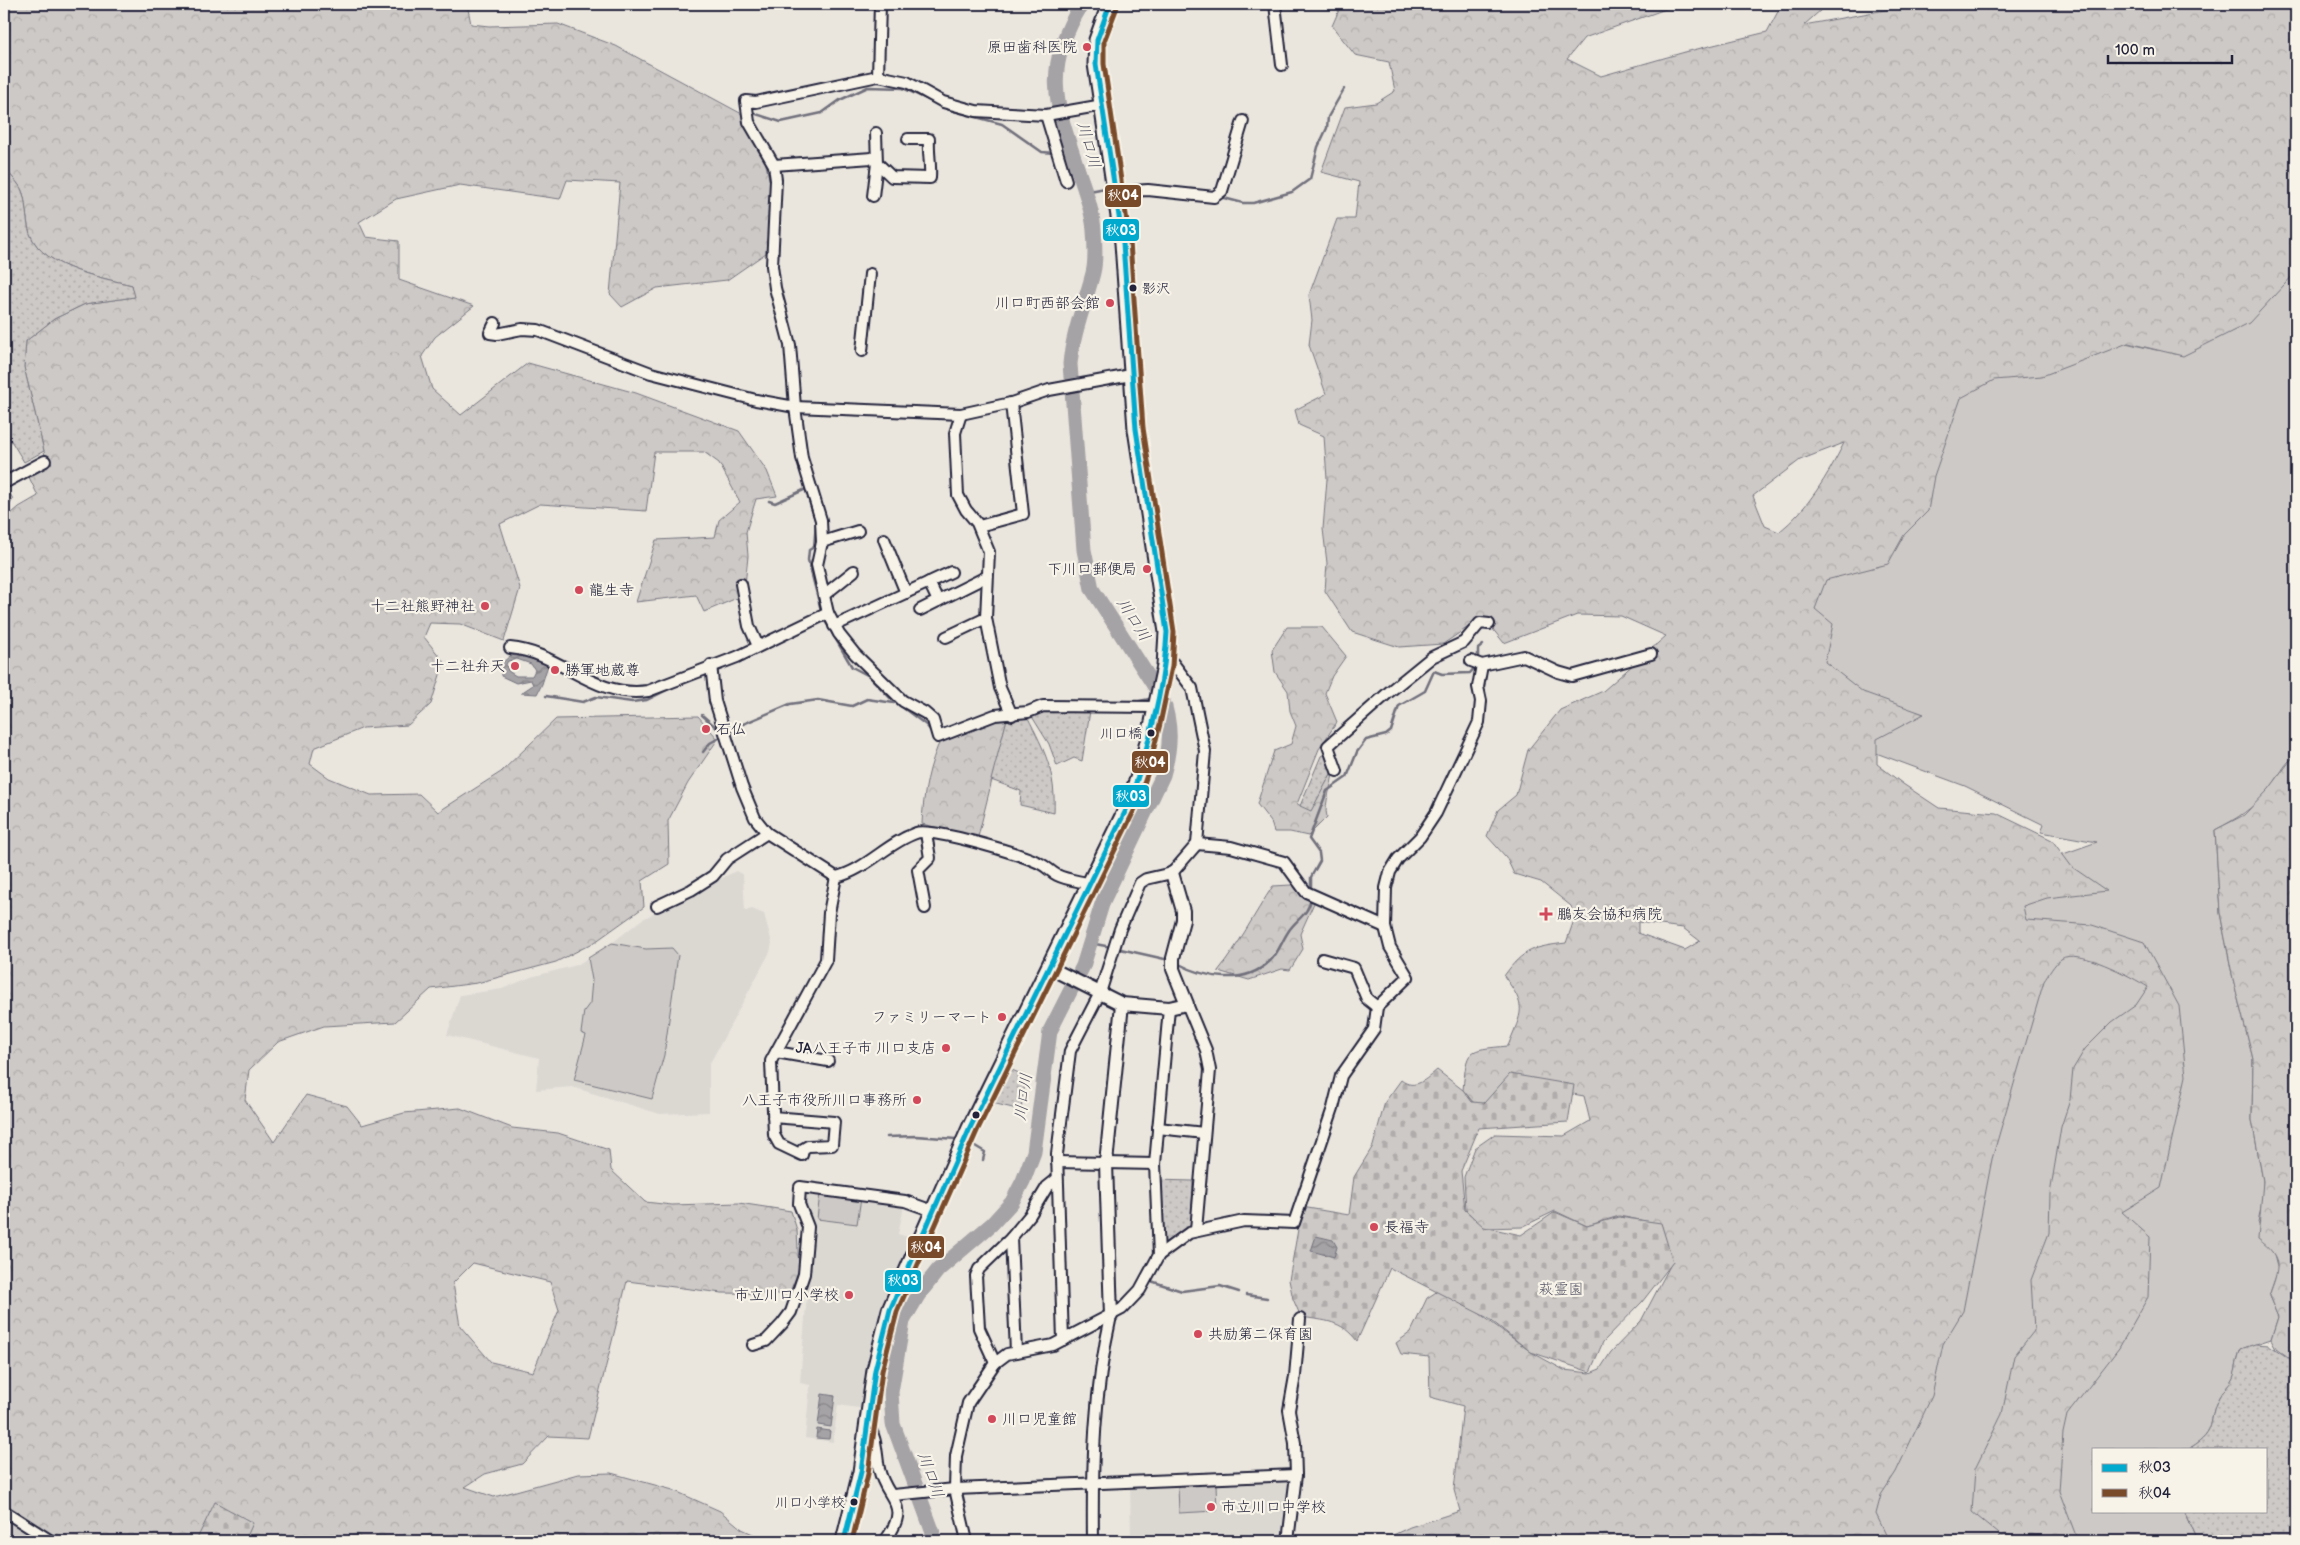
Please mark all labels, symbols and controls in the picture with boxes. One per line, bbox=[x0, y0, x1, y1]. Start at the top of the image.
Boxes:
scale bar bbox=[2108, 32, 2231, 64]
place label: 原田歯科医院 bbox=[987, 38, 1077, 57]
marker: 原田歯科医院 bbox=[1081, 41, 1093, 53]
text: 100 m bbox=[2115, 41, 2155, 60]
water label: 川口川 bbox=[1072, 119, 1104, 171]
line badge: 秋04 bbox=[1104, 184, 1142, 208]
text: 秋04 bbox=[1108, 187, 1139, 204]
line badge: 秋03 bbox=[1102, 218, 1140, 242]
text: 秋03 bbox=[1106, 222, 1136, 239]
place label: 影沢 bbox=[1142, 280, 1170, 297]
marker: 影沢 bbox=[1128, 283, 1138, 293]
place label: 川口町西部会館 bbox=[995, 294, 1100, 313]
marker: 川口町西部会館 bbox=[1104, 297, 1116, 309]
place label: 下川口郵便局 bbox=[1047, 560, 1137, 579]
marker: 下川口郵便局 bbox=[1141, 563, 1153, 575]
place label: 龍生寺 bbox=[589, 581, 634, 600]
marker: 龍生寺 bbox=[573, 584, 585, 596]
water label: 川口川 bbox=[1112, 595, 1154, 645]
place label: 十二社熊野神社 bbox=[370, 597, 475, 616]
marker: 十二社熊野神社 bbox=[479, 600, 491, 612]
place label: 十二社弁天 bbox=[430, 657, 505, 676]
marker: 十二社弁天 bbox=[509, 660, 521, 672]
place label: 勝軍地蔵尊 bbox=[565, 661, 640, 680]
marker: 勝軍地蔵尊 bbox=[549, 664, 561, 676]
place label: 石仏 bbox=[716, 720, 746, 739]
marker: 石仏 bbox=[700, 723, 712, 735]
place label: 川口橋 bbox=[1100, 725, 1142, 742]
marker: 川口橋 bbox=[1146, 728, 1156, 738]
line badge: 秋04 bbox=[1131, 750, 1169, 774]
text: 秋04 bbox=[1135, 754, 1166, 771]
line badge: 秋03 bbox=[1112, 784, 1150, 808]
text: 秋03 bbox=[1116, 788, 1146, 805]
place label: 鵬友会協和病院 bbox=[1557, 905, 1662, 924]
marker: 鵬友会協和病院 bbox=[1539, 907, 1553, 921]
place label: ファミリーマート bbox=[872, 1008, 992, 1027]
marker: ファミリーマート bbox=[996, 1011, 1008, 1023]
place label: JA八王子市 川口支店 bbox=[796, 1039, 936, 1058]
marker: JA八王子市 川口支店 bbox=[940, 1042, 952, 1054]
water label: 川口川 bbox=[1011, 1072, 1037, 1122]
place label: 八王子市役所川口事務所 bbox=[742, 1091, 907, 1110]
marker: 八王子市役所川口事務所 bbox=[911, 1094, 923, 1106]
unlabelled marker bbox=[971, 1110, 981, 1120]
place label: 長福寺 bbox=[1384, 1218, 1429, 1237]
marker: 長福寺 bbox=[1368, 1221, 1380, 1233]
line badge: 秋04 bbox=[907, 1235, 945, 1259]
text: 秋04 bbox=[911, 1239, 942, 1256]
line badge: 秋03 bbox=[884, 1269, 922, 1293]
text: 秋03 bbox=[888, 1272, 918, 1289]
park label: 萩霊園 bbox=[1538, 1280, 1584, 1299]
place label: 市立川口小学校 bbox=[734, 1286, 839, 1305]
marker: 市立川口小学校 bbox=[843, 1289, 855, 1301]
place label: 共励第二保育園 bbox=[1208, 1325, 1313, 1344]
marker: 共励第二保育園 bbox=[1192, 1328, 1204, 1340]
place label: 川口児童館 bbox=[1002, 1410, 1077, 1429]
marker: 川口児童館 bbox=[986, 1413, 998, 1425]
legend bbox=[2092, 1448, 2268, 1512]
water label: 川口川 bbox=[913, 1449, 947, 1501]
text: 秋03 bbox=[2138, 1458, 2171, 1477]
text: 秋04 bbox=[2138, 1484, 2171, 1503]
place label: 川口小学校 bbox=[775, 1494, 845, 1511]
marker: 川口小学校 bbox=[849, 1497, 859, 1507]
place label: 市立川口中学校 bbox=[1221, 1498, 1326, 1517]
marker: 市立川口中学校 bbox=[1205, 1501, 1217, 1513]

